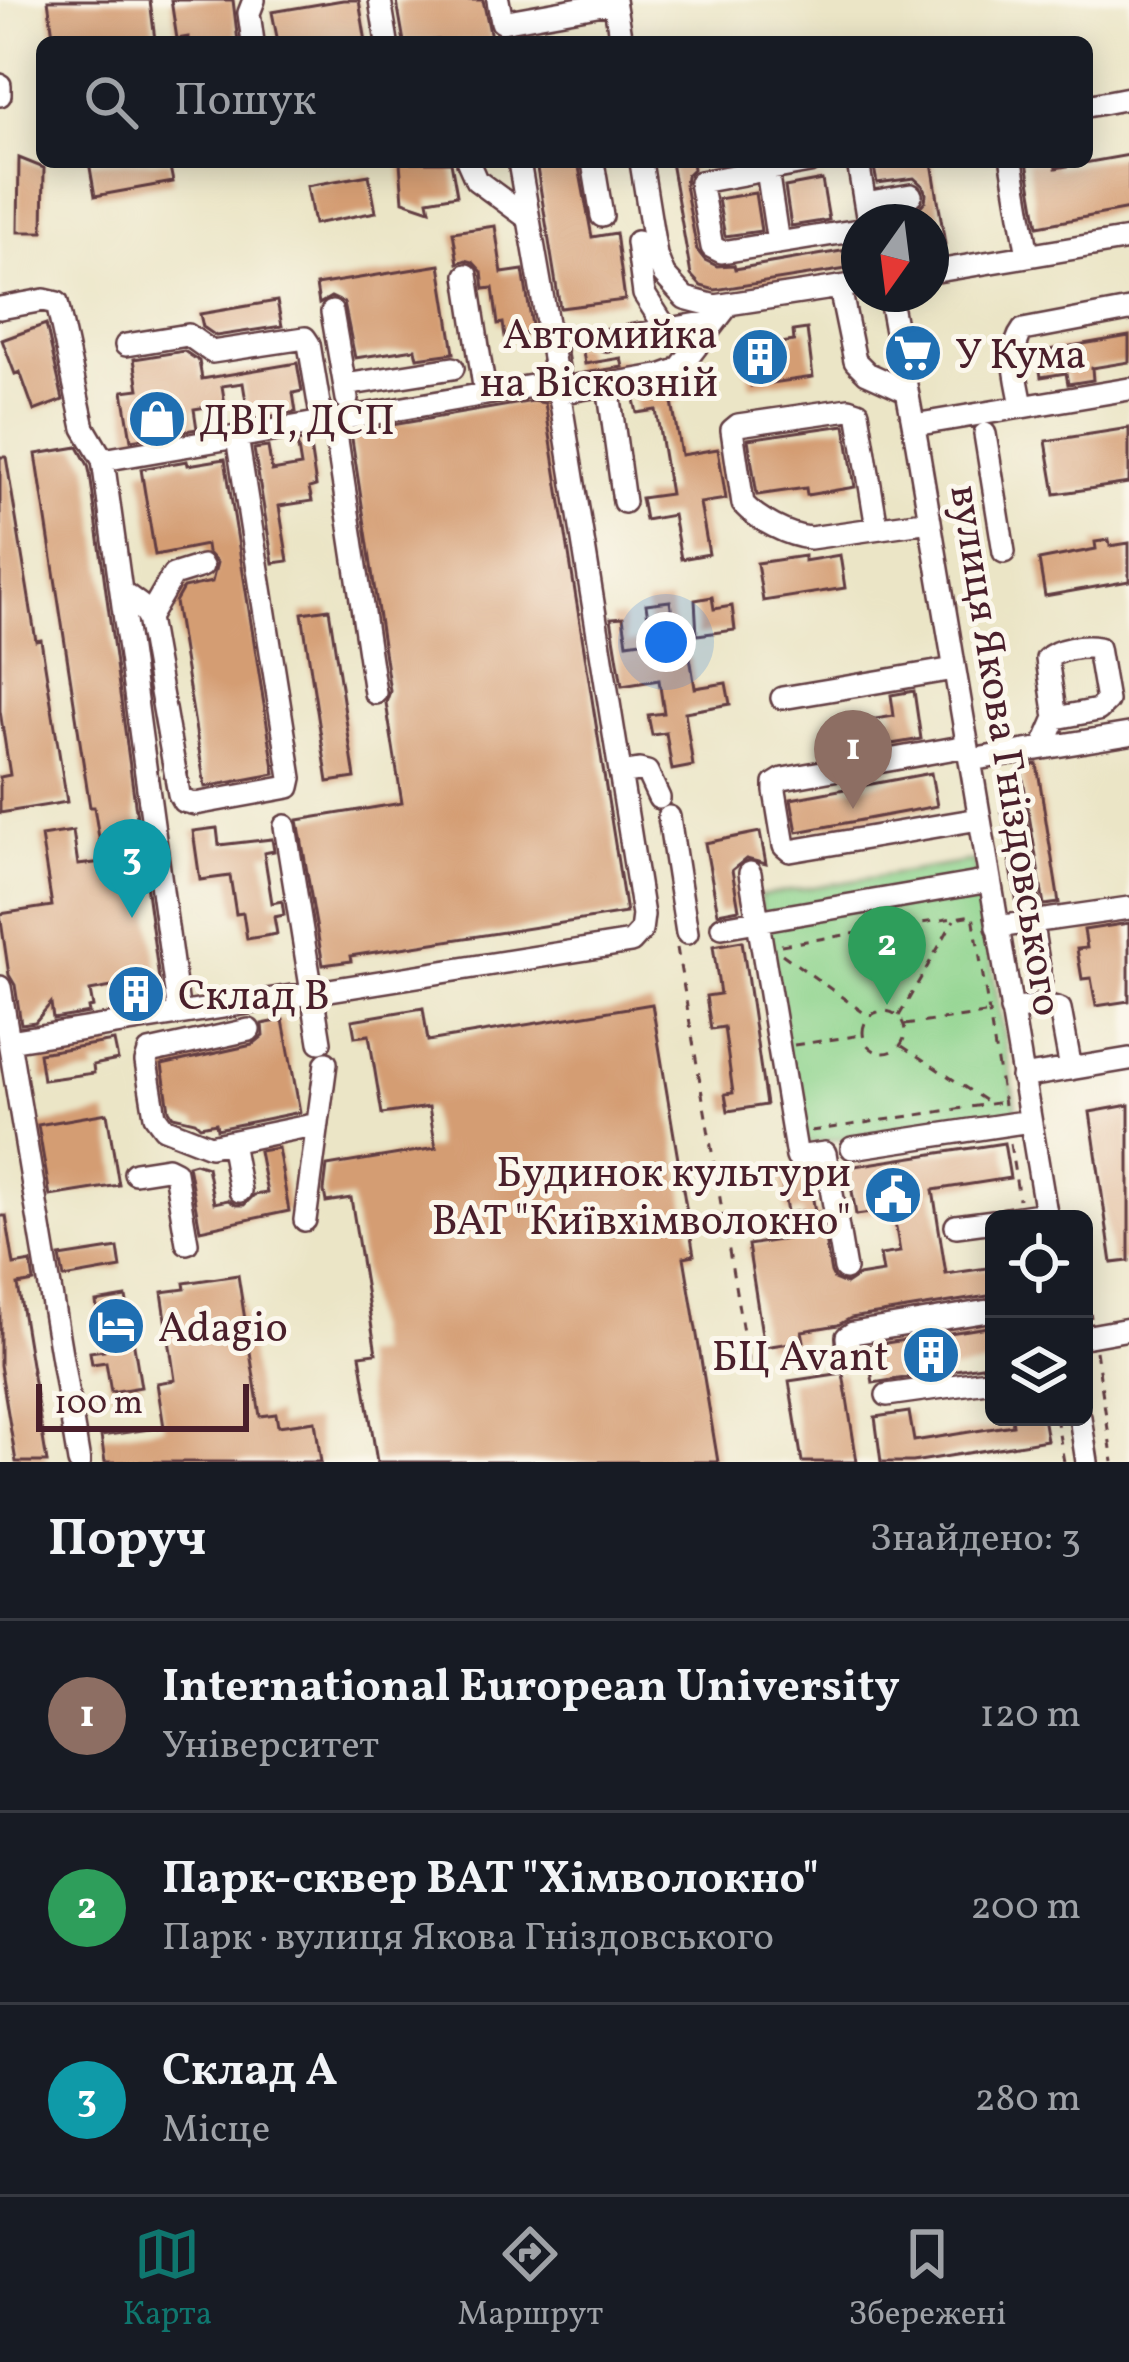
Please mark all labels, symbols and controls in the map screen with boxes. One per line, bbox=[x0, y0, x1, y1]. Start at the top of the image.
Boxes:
search box bbox=[36, 36, 1093, 168]
icon: search bbox=[78, 69, 144, 135]
text: Пошук bbox=[174, 71, 317, 134]
north arrow bbox=[841, 204, 949, 312]
place label: Автомийка на Віскозній bbox=[479, 308, 718, 415]
supermarket icon: У Кума bbox=[882, 322, 944, 384]
building icon: Автомийка на Віскозній bbox=[729, 326, 791, 388]
place label: У Кума bbox=[955, 328, 1087, 387]
shop icon: ДВП, ДСП bbox=[126, 388, 188, 450]
place label: ДВП, ДСП bbox=[199, 394, 395, 453]
street label: вулиця Якова Гніздовського bbox=[932, 481, 1075, 1020]
your location bbox=[636, 612, 696, 672]
pin: 1 bbox=[814, 710, 892, 809]
pin: 3 bbox=[93, 819, 171, 918]
pin: 2 bbox=[848, 906, 926, 1005]
building icon: Склад B bbox=[105, 963, 167, 1025]
place label: Склад B bbox=[178, 969, 330, 1028]
place label: Будинок культури ВАТ "Київхімволокно" bbox=[431, 1146, 851, 1253]
public building icon: Будинок культури ВАТ "Київхімволокно" bbox=[862, 1164, 924, 1226]
map controls bbox=[985, 1210, 1093, 1426]
button: locate bbox=[985, 1210, 1093, 1318]
hotel icon: Adagio bbox=[85, 1295, 147, 1357]
place label: Adagio bbox=[158, 1301, 288, 1360]
button: layers bbox=[985, 1318, 1093, 1426]
building icon: БЦ Avant bbox=[900, 1324, 962, 1386]
place label: БЦ Avant bbox=[712, 1330, 889, 1389]
scale bar bbox=[36, 1378, 249, 1431]
text: 100 m bbox=[54, 1382, 143, 1428]
text: Поруч bbox=[48, 1505, 206, 1576]
text: Знайдено: 3 bbox=[870, 1513, 1081, 1567]
text: International European University bbox=[162, 1657, 900, 1720]
text: 1 bbox=[79, 1689, 95, 1743]
text: 120 m bbox=[980, 1689, 1081, 1743]
text: Університет bbox=[162, 1720, 379, 1774]
text: Парк-сквер ВАТ "Хімволокно" bbox=[162, 1849, 819, 1912]
text: 2 bbox=[77, 1881, 97, 1935]
text: 200 m bbox=[970, 1881, 1081, 1935]
text: Парк · вулиця Якова Гніздовського bbox=[162, 1912, 774, 1966]
text: Склад A bbox=[162, 2041, 337, 2104]
text: 3 bbox=[77, 2073, 97, 2127]
text: 280 m bbox=[974, 2073, 1081, 2127]
text: Місце bbox=[162, 2104, 270, 2158]
tab: Карта bbox=[123, 2221, 212, 2339]
tab: Маршрут bbox=[458, 2221, 603, 2339]
tab: Збережені bbox=[848, 2221, 1006, 2339]

